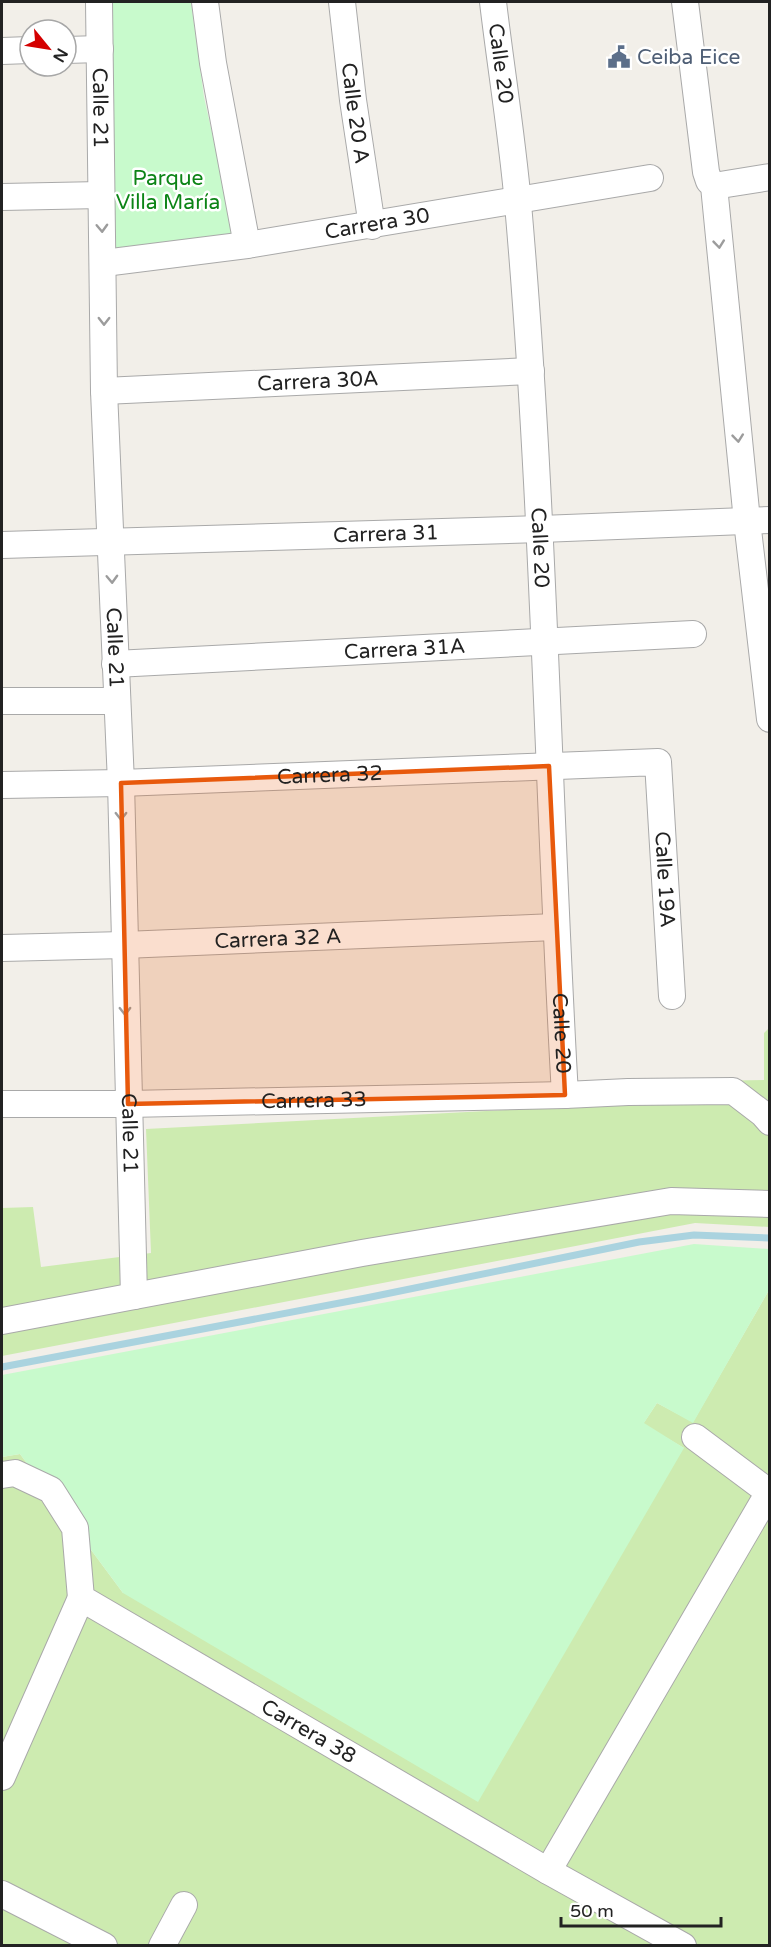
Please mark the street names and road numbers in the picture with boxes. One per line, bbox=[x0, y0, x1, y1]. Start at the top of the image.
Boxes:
street label: Calle 20 bbox=[483, 22, 519, 105]
street label: Calle 20 A bbox=[336, 61, 375, 165]
street label: Calle 21 bbox=[87, 68, 113, 148]
street label: Carrera 30 bbox=[323, 202, 431, 244]
street label: Carrera 30A bbox=[256, 366, 379, 396]
street label: Calle 20 bbox=[526, 507, 555, 589]
street label: Carrera 31 bbox=[333, 520, 439, 548]
street label: Calle 21 bbox=[101, 607, 129, 689]
street label: Carrera 31A bbox=[343, 633, 466, 665]
street label: Carrera 32 bbox=[276, 760, 383, 789]
street label: Calle 19A bbox=[650, 831, 680, 928]
street label: Carrera 32 A bbox=[214, 923, 342, 954]
street label: Calle 20 bbox=[547, 992, 576, 1074]
street label: Carrera 33 bbox=[261, 1087, 367, 1114]
street label: Calle 21 bbox=[116, 1093, 143, 1174]
street label: Carrera 38 bbox=[257, 1694, 361, 1769]

